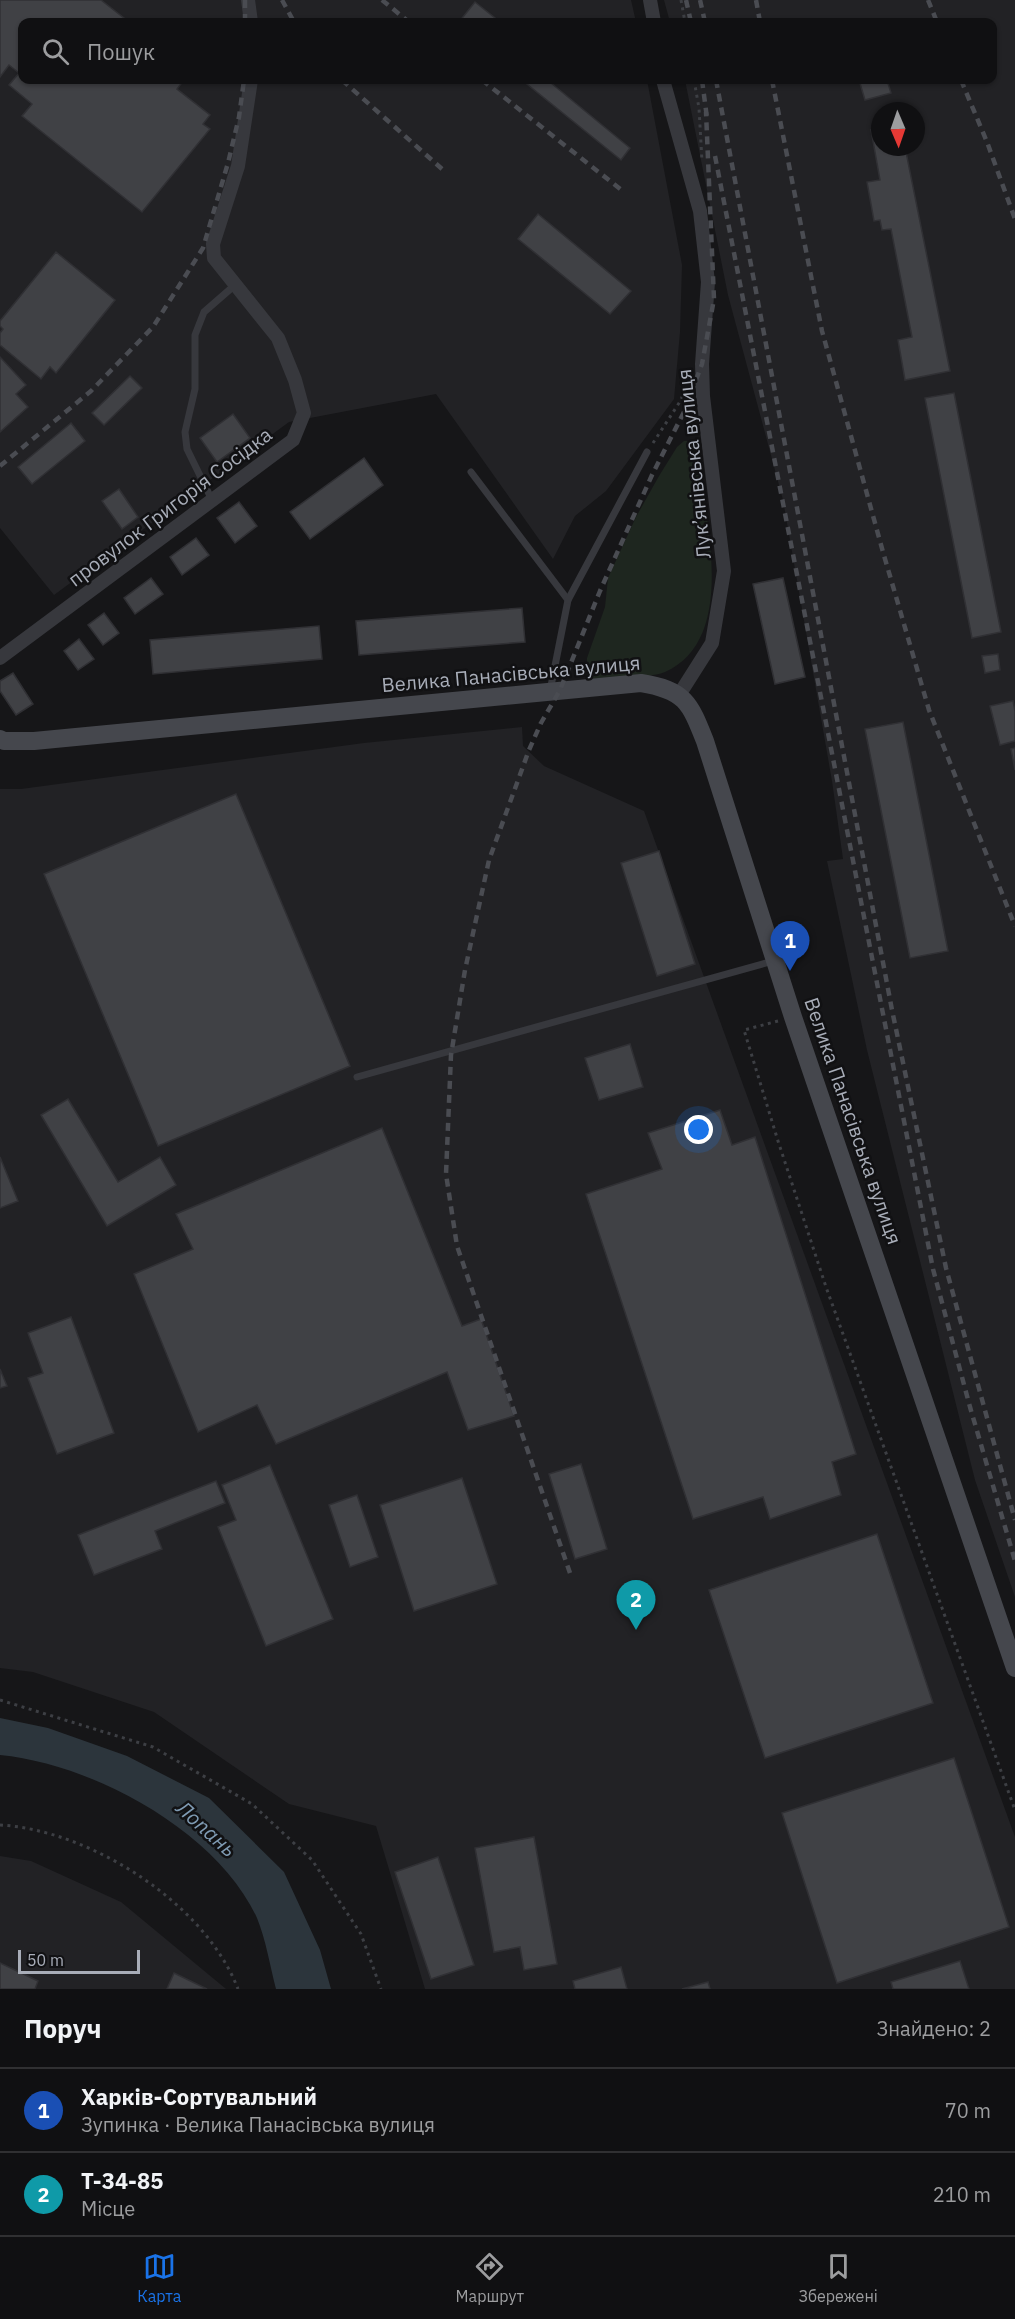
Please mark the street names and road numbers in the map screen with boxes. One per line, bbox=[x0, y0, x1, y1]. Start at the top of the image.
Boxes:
street label: Лук’янівська вулиця bbox=[670, 368, 717, 560]
street label: провулок Григорія Сосідка bbox=[62, 421, 277, 592]
street label: Велика Панасівська вулиця bbox=[380, 649, 641, 698]
street label: Велика Панасівська вулиця bbox=[798, 994, 908, 1248]

